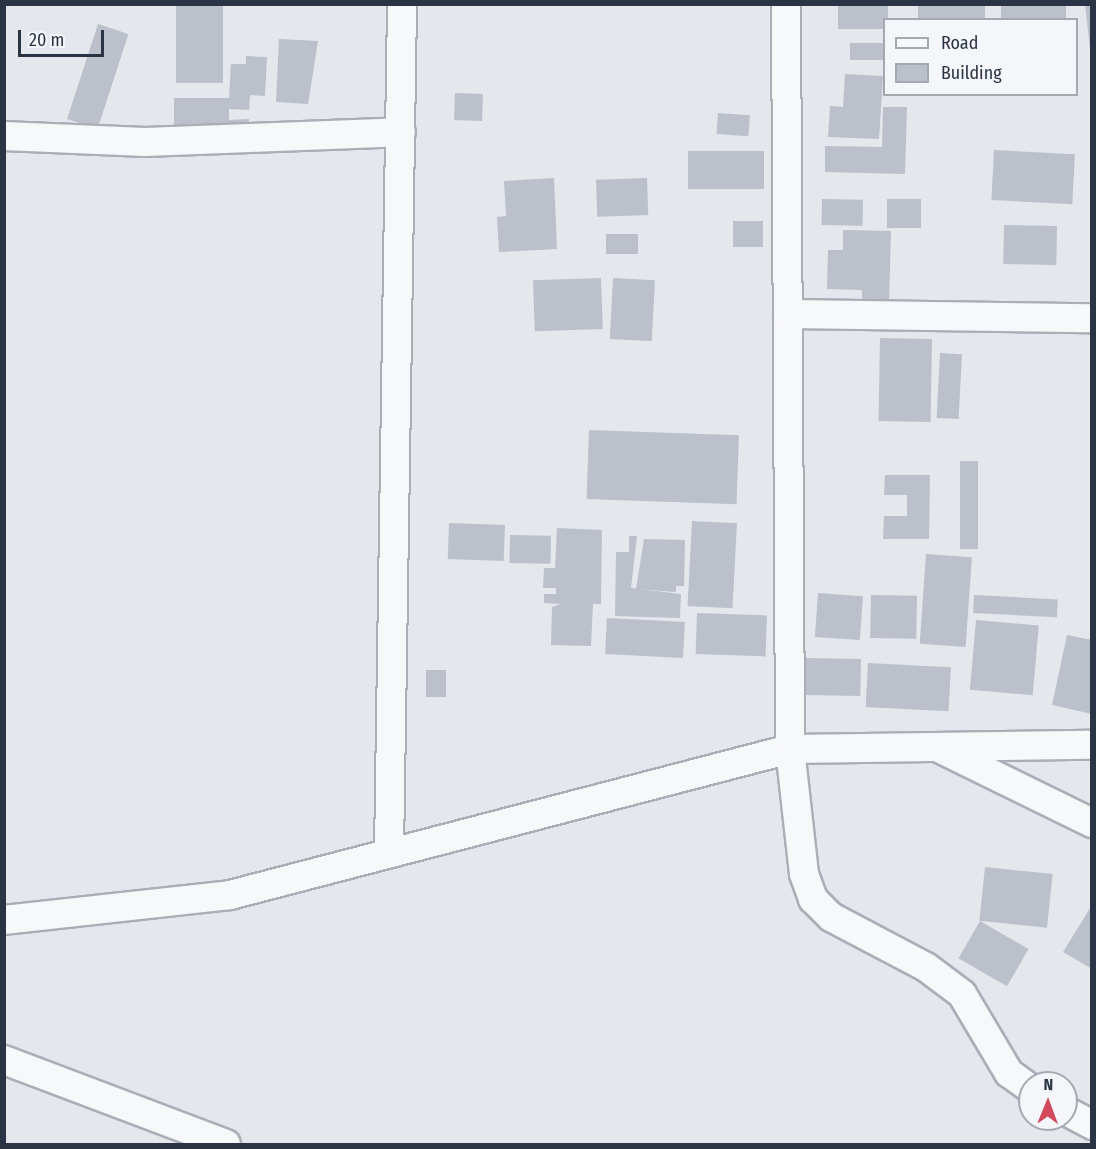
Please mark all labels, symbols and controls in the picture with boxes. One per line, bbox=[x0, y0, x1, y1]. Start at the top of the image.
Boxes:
scale bar bbox=[21, 18, 106, 56]
legend bbox=[883, 18, 1078, 96]
text: 20 m bbox=[29, 29, 64, 51]
text: Road bbox=[941, 32, 978, 54]
text: Building bbox=[941, 62, 1002, 84]
north arrow bbox=[1018, 1071, 1078, 1131]
text: N bbox=[1043, 1075, 1053, 1094]

